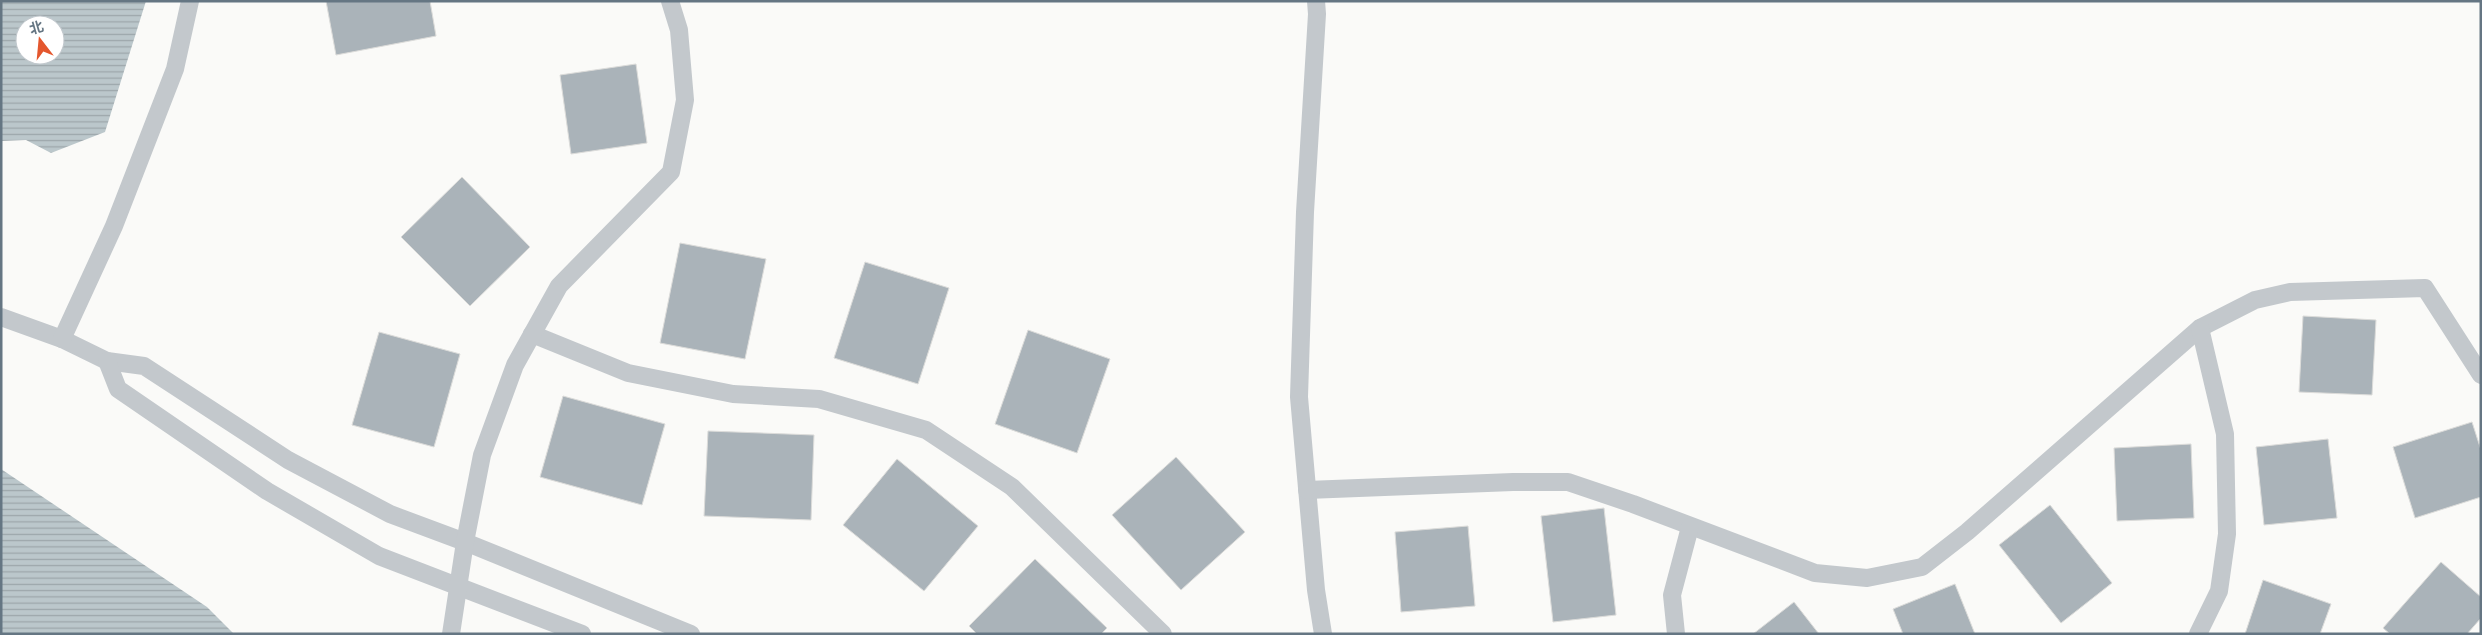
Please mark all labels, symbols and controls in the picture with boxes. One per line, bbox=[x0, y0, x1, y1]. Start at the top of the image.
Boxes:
north arrow bbox=[15, 15, 65, 65]
text: 北 bbox=[27, 17, 46, 38]

